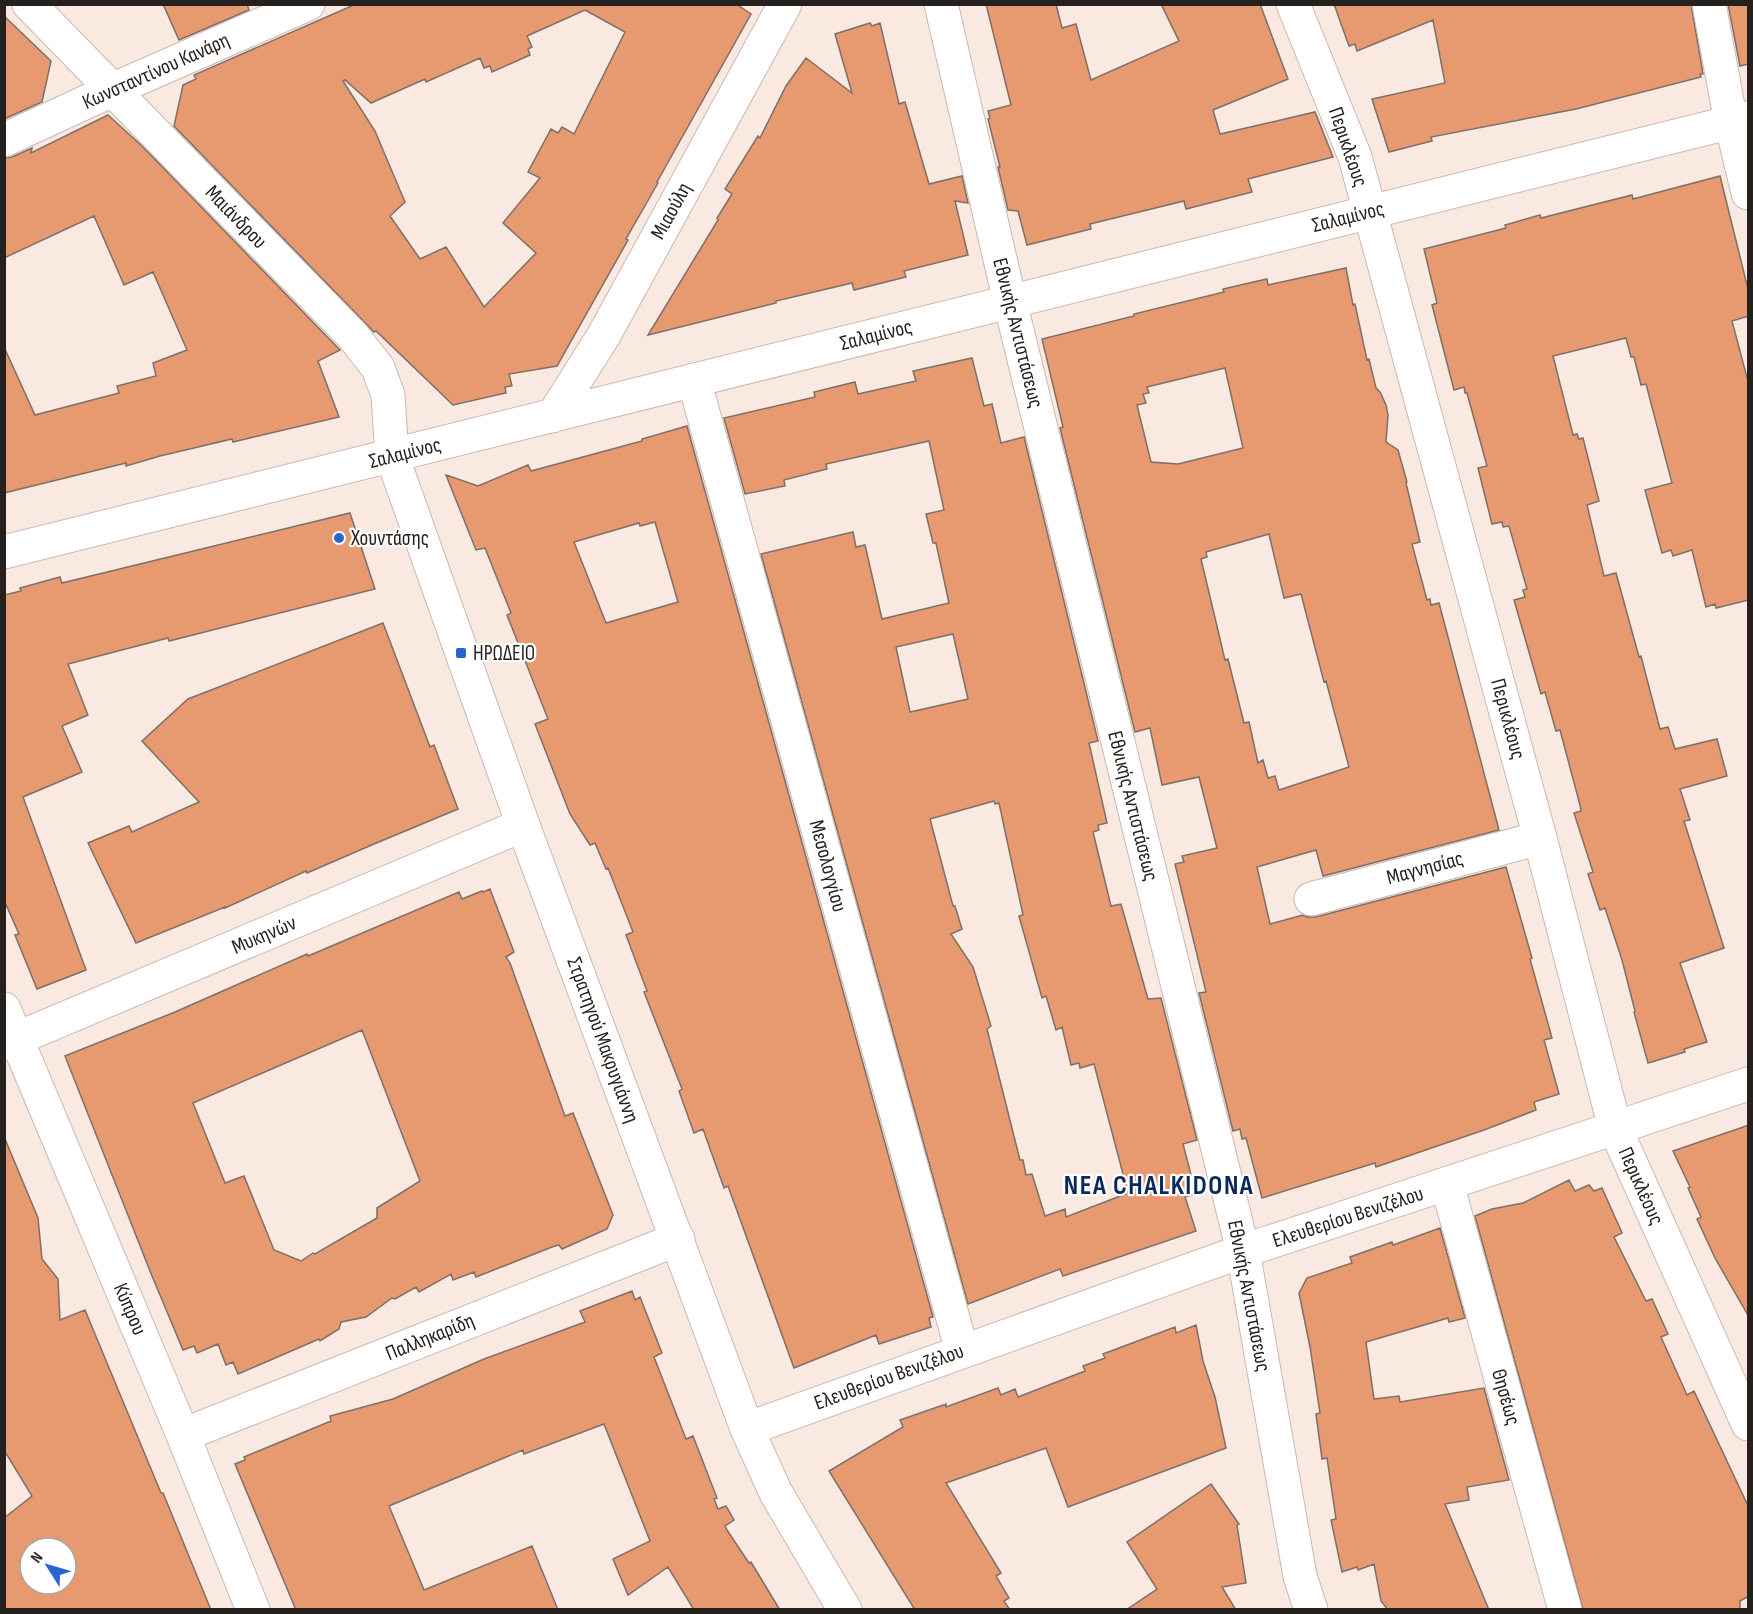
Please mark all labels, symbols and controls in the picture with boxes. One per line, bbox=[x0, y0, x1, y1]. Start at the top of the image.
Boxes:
street label: Κωνσταντίνου Κανάρη bbox=[79, 27, 233, 115]
street label: Περικλέους bbox=[1323, 104, 1373, 190]
street label: Μιαούλη bbox=[645, 178, 697, 244]
street label: Μαιάνδρου bbox=[200, 180, 272, 254]
street label: Σαλαμίνος bbox=[1309, 196, 1387, 238]
street label: Εθνικής Αντιστάσεως bbox=[987, 255, 1049, 411]
street label: Σαλαμίνος bbox=[837, 314, 915, 356]
street label: Σαλαμίνος bbox=[366, 432, 444, 474]
place label: Χουντάσης bbox=[350, 526, 429, 551]
marker: Χουντάσης bbox=[332, 531, 346, 545]
place label: ΗΡΩΔΕΙΟ bbox=[473, 641, 535, 666]
marker: ΗΡΩΔΕΙΟ bbox=[454, 646, 468, 660]
street label: Περικλέους bbox=[1485, 676, 1531, 762]
street label: Εθνικής Αντιστάσεως bbox=[1102, 728, 1164, 884]
street label: Μεσολογγίου bbox=[804, 817, 852, 915]
street label: Μαγνησίας bbox=[1384, 846, 1466, 890]
street label: Μυκηνών bbox=[228, 910, 300, 960]
street label: Στρατηγού Μακρυγιάννη bbox=[561, 954, 645, 1126]
street label: Περικλέους bbox=[1613, 1143, 1669, 1229]
district label: NEA CHALKIDONA bbox=[1064, 1170, 1254, 1202]
street label: Ελευθερίου Βενιζέλου bbox=[1269, 1181, 1427, 1253]
street label: Εθνικής Αντιστάσεως bbox=[1222, 1218, 1276, 1374]
street label: Κύπρου bbox=[108, 1279, 152, 1339]
street label: Παλληκαρίδη bbox=[382, 1308, 478, 1366]
street label: Ελευθερίου Βενιζέλου bbox=[811, 1338, 967, 1416]
street label: Θησέως bbox=[1486, 1366, 1526, 1428]
north arrow bbox=[18, 1536, 78, 1596]
text: N bbox=[27, 1549, 47, 1567]

